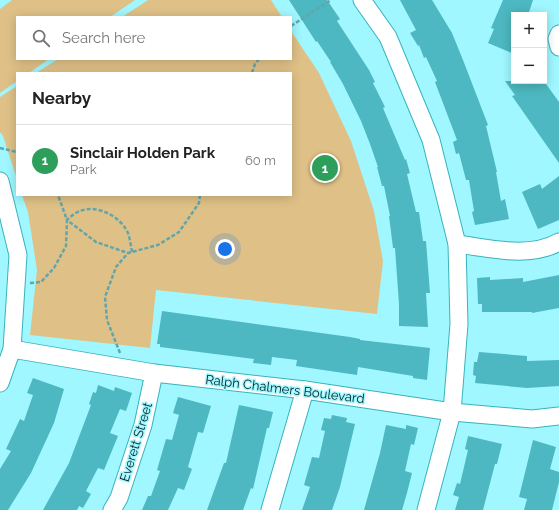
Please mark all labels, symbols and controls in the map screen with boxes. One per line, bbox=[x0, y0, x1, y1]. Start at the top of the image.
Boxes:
map controls bbox=[511, 12, 547, 84]
button: + bbox=[511, 12, 547, 48]
search box bbox=[16, 16, 292, 60]
icon: search bbox=[30, 27, 52, 49]
text: Search here bbox=[62, 29, 145, 47]
button: − bbox=[511, 48, 547, 84]
text: Nearby bbox=[32, 88, 91, 108]
text: Sinclair Holden Park bbox=[70, 144, 215, 162]
text: 1 bbox=[42, 153, 48, 168]
text: 60 m bbox=[245, 153, 276, 168]
pin: 1 bbox=[312, 153, 338, 183]
text: Park bbox=[70, 162, 97, 177]
your location bbox=[215, 239, 235, 259]
street label: Ralph Chalmers Boulevard bbox=[205, 372, 365, 406]
street label: Everett Street bbox=[117, 400, 155, 483]

